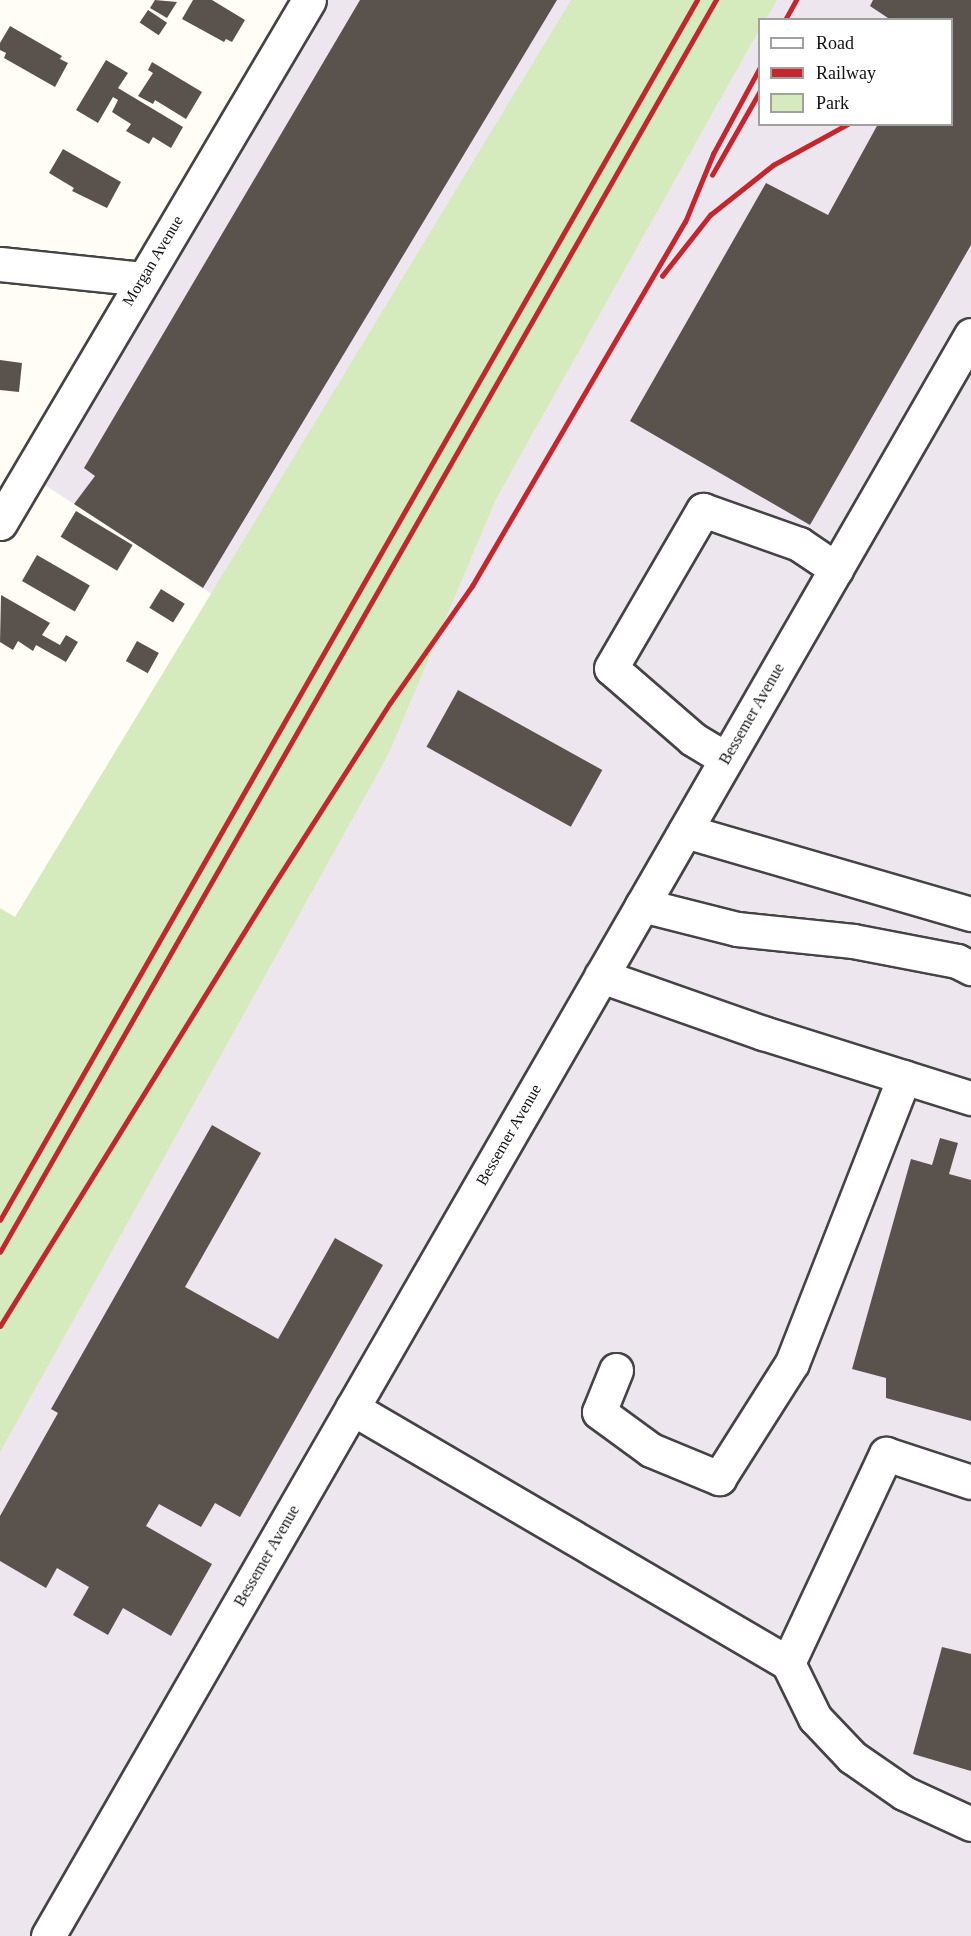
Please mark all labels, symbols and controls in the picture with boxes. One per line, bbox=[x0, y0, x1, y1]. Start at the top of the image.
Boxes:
legend bbox=[758, 18, 953, 126]
text: Road bbox=[816, 33, 854, 53]
text: Railway bbox=[816, 63, 876, 83]
text: Park bbox=[816, 93, 849, 113]
street label: Morgan Avenue bbox=[118, 212, 188, 310]
street label: Bessemer Avenue bbox=[715, 660, 789, 768]
street label: Bessemer Avenue bbox=[472, 1081, 546, 1189]
street label: Bessemer Avenue bbox=[230, 1502, 304, 1610]

